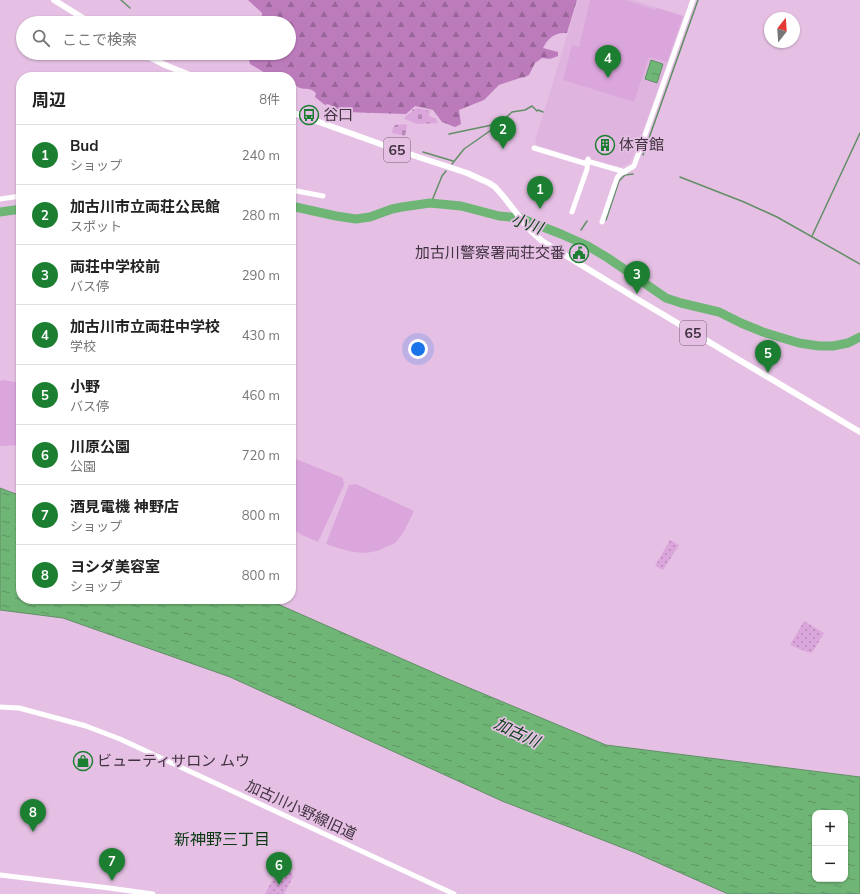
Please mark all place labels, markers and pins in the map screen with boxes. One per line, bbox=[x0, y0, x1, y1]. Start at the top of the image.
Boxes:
pin: 4 bbox=[595, 45, 621, 78]
bus stop icon: 谷口 bbox=[298, 104, 320, 126]
place label: 谷口 bbox=[323, 105, 353, 124]
pin: 2 bbox=[490, 116, 516, 149]
building icon: 体育館 bbox=[594, 134, 616, 156]
place label: 体育館 bbox=[619, 135, 664, 154]
pin: 1 bbox=[527, 176, 553, 209]
public building icon: 加古川警察署両荘交番 bbox=[568, 242, 590, 264]
place label: 加古川警察署両荘交番 bbox=[415, 243, 565, 262]
pin: 3 bbox=[624, 261, 650, 294]
pin: 5 bbox=[755, 340, 781, 373]
shop icon: ビューティサロン ムウ bbox=[72, 750, 94, 772]
place label: ビューティサロン ムウ bbox=[97, 751, 250, 770]
pin: 8 bbox=[20, 799, 46, 832]
pin: 7 bbox=[99, 848, 125, 881]
pin: 6 bbox=[266, 852, 292, 885]

